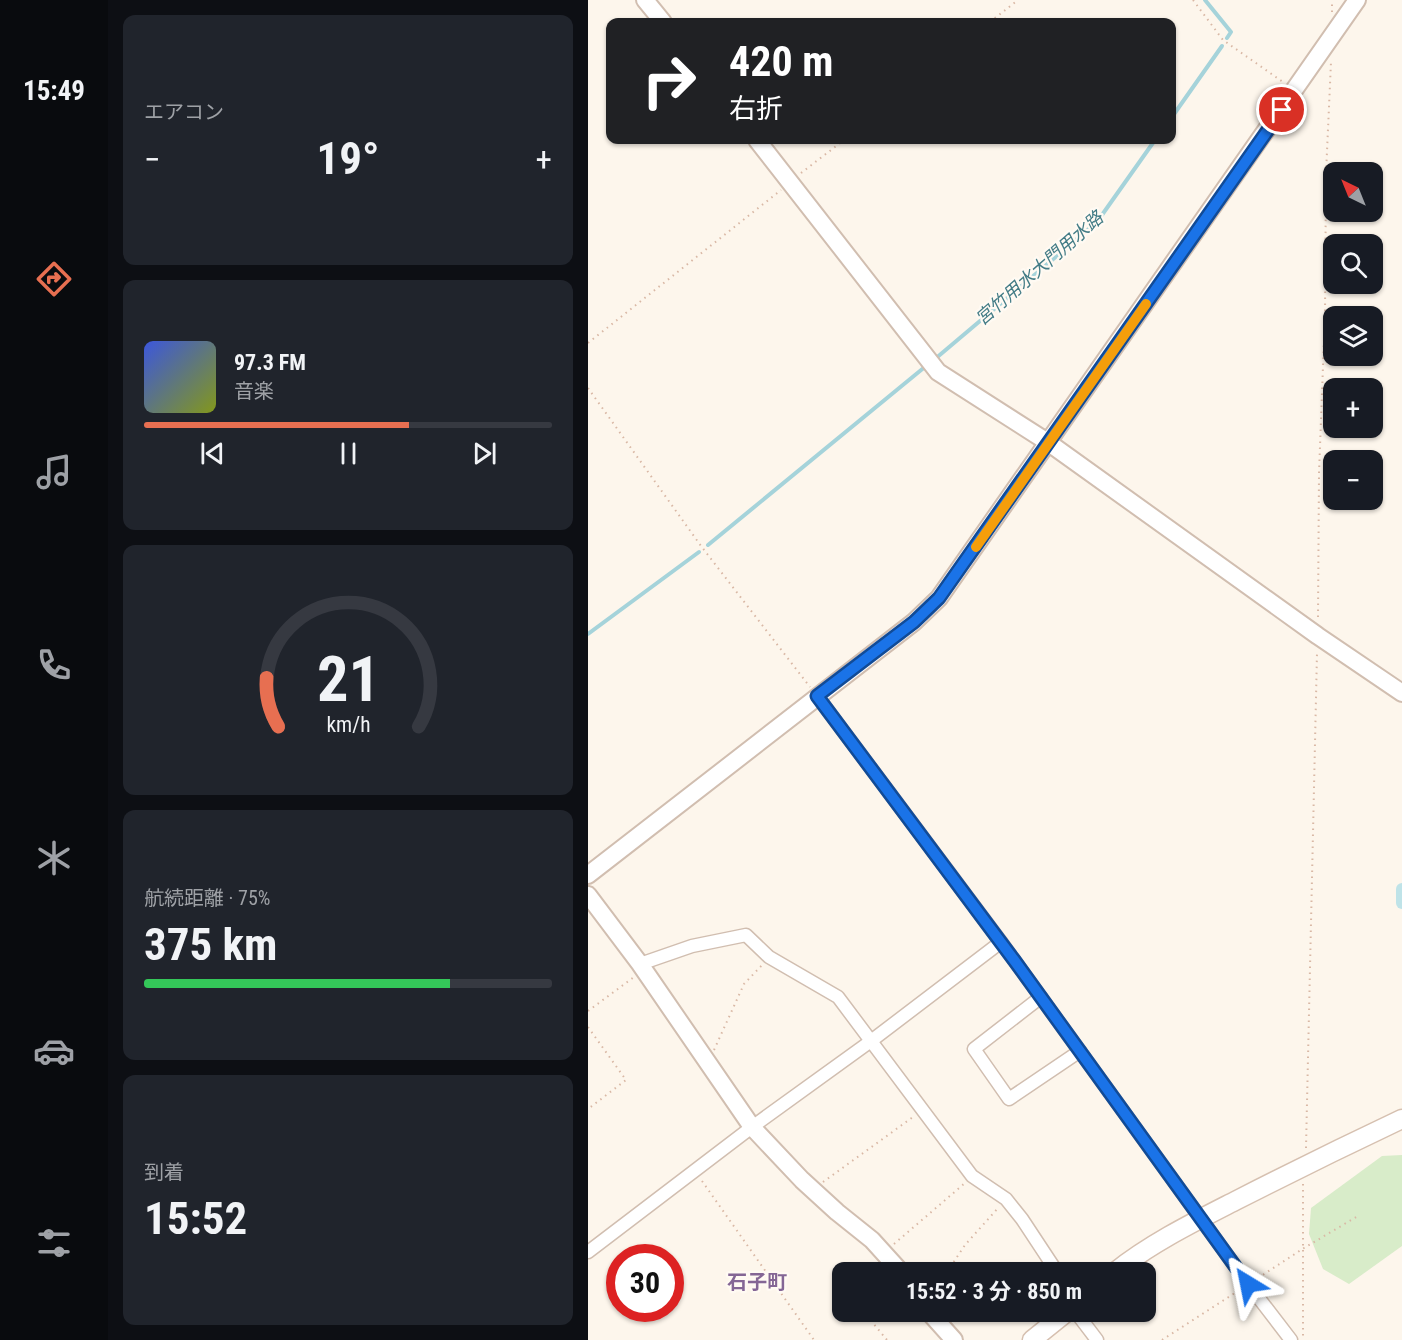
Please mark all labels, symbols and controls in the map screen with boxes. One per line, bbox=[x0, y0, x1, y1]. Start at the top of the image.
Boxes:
text: 420 m bbox=[729, 37, 834, 86]
icon: right bbox=[630, 42, 708, 120]
text: 15:49 bbox=[23, 75, 85, 107]
pin bbox=[1256, 84, 1307, 135]
text: 右折 bbox=[729, 93, 783, 125]
icon: arrive bbox=[1265, 93, 1298, 126]
text: エアコン bbox=[144, 100, 224, 124]
text: 19° bbox=[317, 132, 380, 185]
text: − bbox=[144, 140, 161, 179]
text: + bbox=[536, 140, 552, 179]
north arrow bbox=[1323, 162, 1383, 222]
map controls bbox=[1323, 162, 1383, 510]
water label: 宮竹用水大門用水路 bbox=[971, 206, 1109, 329]
button: search bbox=[1323, 234, 1383, 294]
icon: directions bbox=[33, 258, 75, 300]
button: layers bbox=[1323, 306, 1383, 366]
text: 97.3 FM bbox=[234, 350, 306, 375]
button: + bbox=[1323, 378, 1383, 438]
text: 音楽 bbox=[234, 379, 274, 403]
icon: previous bbox=[196, 437, 229, 470]
icon: pause bbox=[332, 437, 365, 470]
icon: next bbox=[468, 437, 501, 470]
button: − bbox=[1323, 450, 1383, 510]
icon: music bbox=[33, 451, 75, 493]
text: 21 bbox=[316, 643, 380, 716]
icon: phone bbox=[33, 644, 75, 686]
text: km/h bbox=[326, 712, 370, 737]
icon: climate bbox=[33, 837, 75, 879]
text: 航続距離 · 75% bbox=[144, 886, 270, 910]
text: 375 km bbox=[144, 918, 277, 971]
icon: car bbox=[33, 1030, 75, 1072]
text: 到着 bbox=[144, 1160, 184, 1184]
text: 15:52 bbox=[144, 1192, 247, 1245]
icon: filters bbox=[33, 1222, 75, 1264]
speed limit sign: 30 bbox=[606, 1244, 684, 1322]
position arrow bbox=[1216, 1252, 1280, 1316]
district label: 石子町 bbox=[727, 1270, 787, 1294]
text: 15:52 · 3 分 · 850 m bbox=[906, 1279, 1082, 1304]

